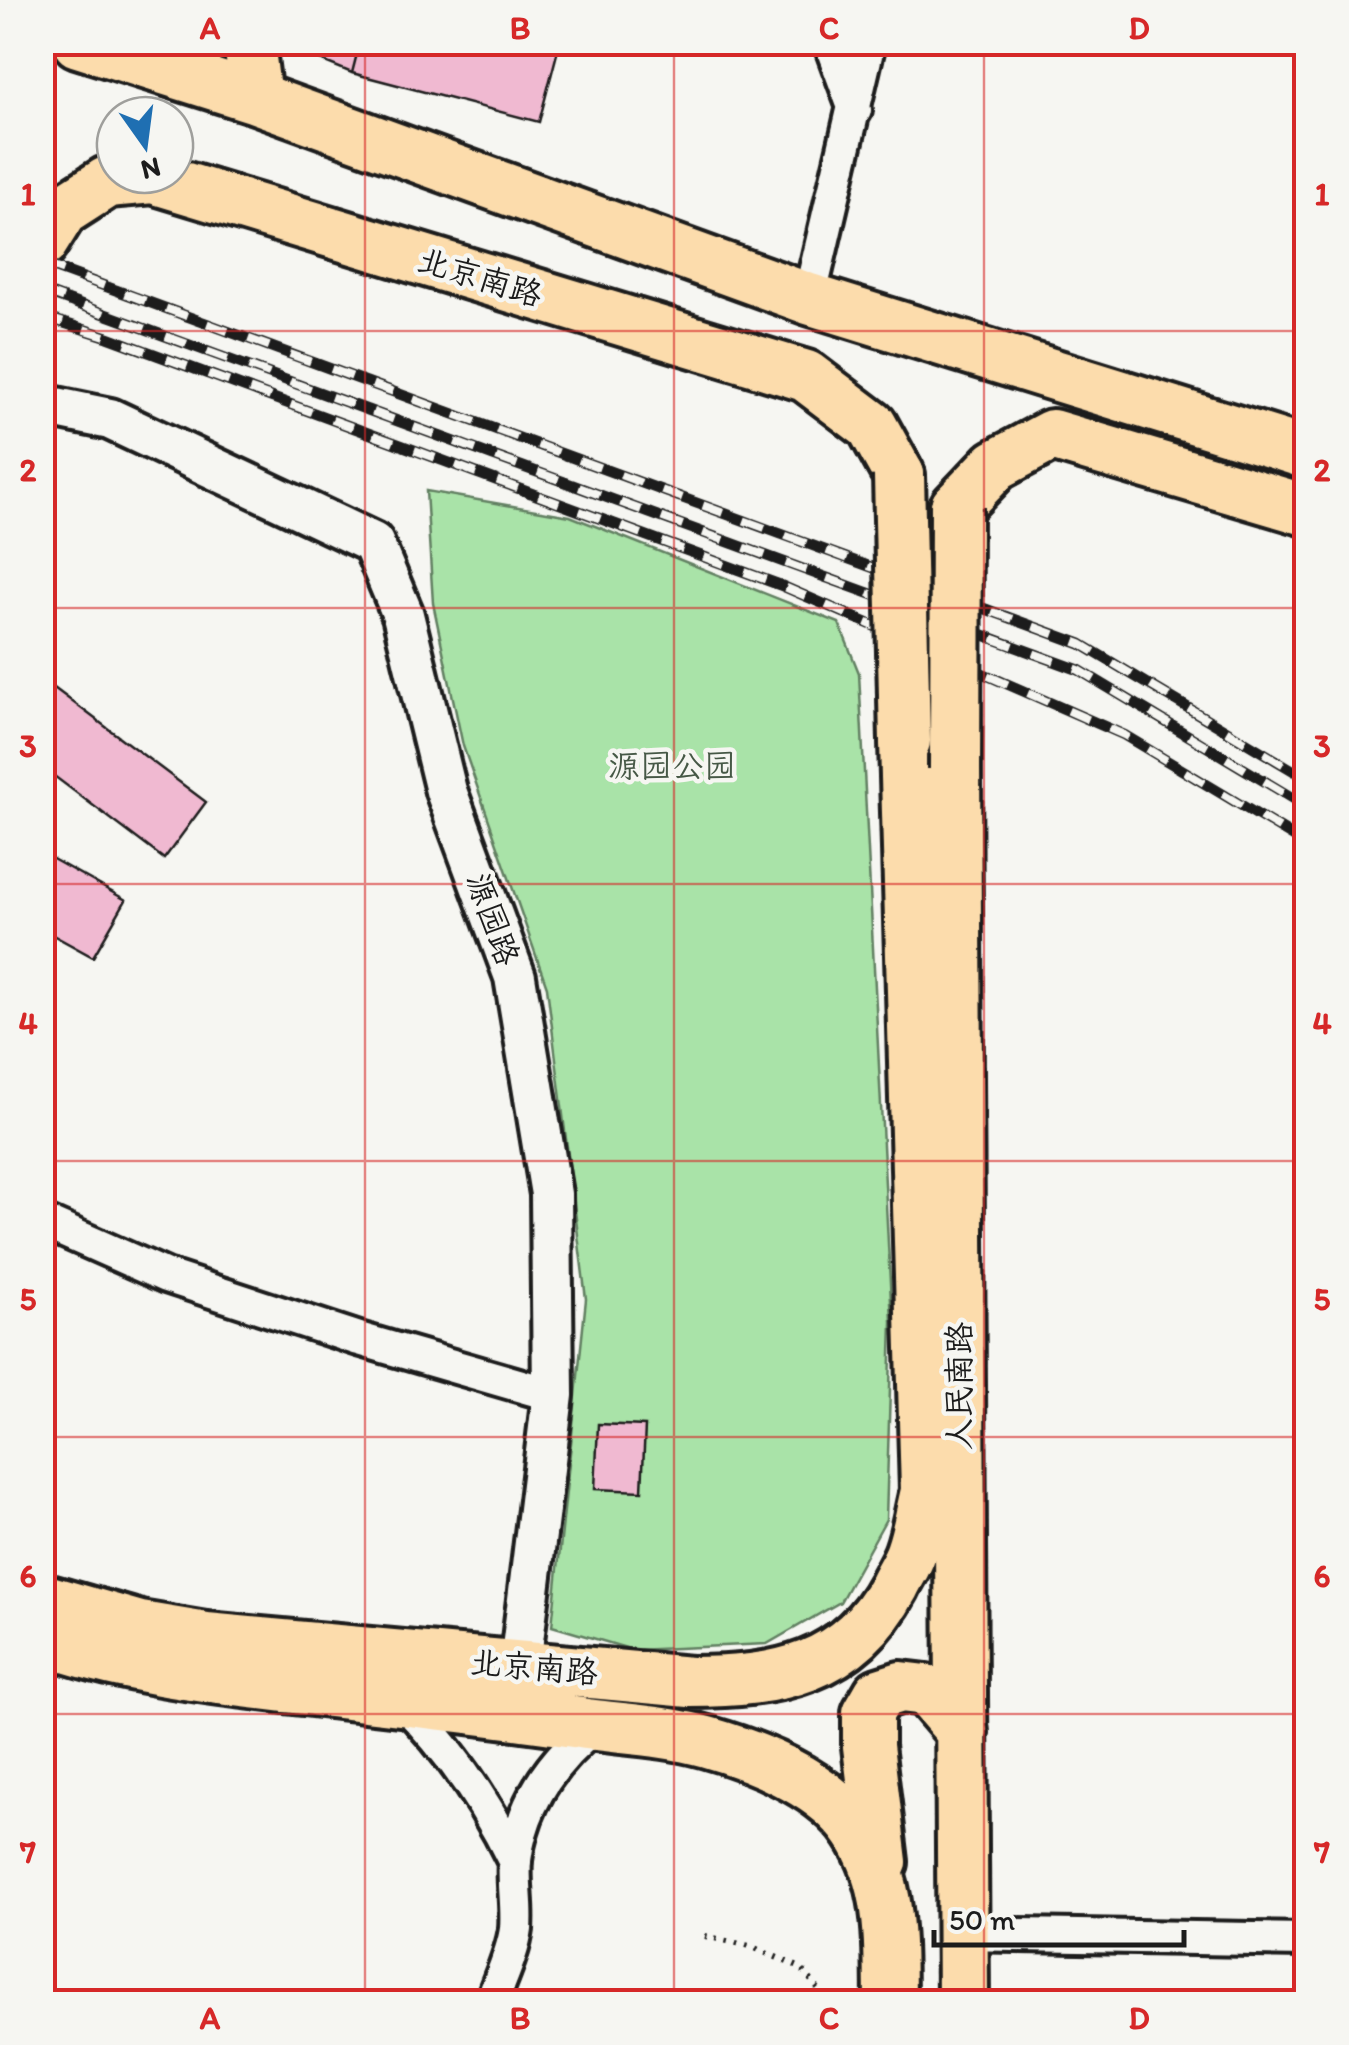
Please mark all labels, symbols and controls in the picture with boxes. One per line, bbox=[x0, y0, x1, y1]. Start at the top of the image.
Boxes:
text: A bbox=[199, 9, 221, 47]
text: B bbox=[510, 9, 530, 47]
text: C bbox=[819, 9, 839, 47]
text: D bbox=[1128, 9, 1150, 47]
north arrow bbox=[95, 95, 195, 195]
text: N bbox=[138, 150, 164, 188]
text: 1 bbox=[21, 175, 36, 213]
text: 1 bbox=[1315, 175, 1330, 213]
street label: 北京南路 bbox=[413, 240, 547, 314]
text: 2 bbox=[20, 451, 37, 489]
text: 2 bbox=[1314, 451, 1331, 489]
text: 3 bbox=[19, 727, 37, 765]
text: 3 bbox=[1313, 727, 1331, 765]
park label: 源园公园 bbox=[608, 747, 736, 785]
street label: 源园路 bbox=[459, 867, 527, 971]
text: 4 bbox=[18, 1004, 38, 1042]
text: 4 bbox=[1312, 1004, 1332, 1042]
text: 5 bbox=[20, 1280, 37, 1318]
text: 5 bbox=[1314, 1280, 1331, 1318]
street label: 人民南路 bbox=[940, 1322, 978, 1450]
text: 6 bbox=[20, 1557, 37, 1595]
text: 6 bbox=[1314, 1557, 1331, 1595]
street label: 北京南路 bbox=[469, 1642, 599, 1692]
text: 7 bbox=[19, 1833, 36, 1871]
text: 7 bbox=[1313, 1833, 1330, 1871]
scale bar bbox=[934, 1885, 1184, 1947]
text: 50 m bbox=[949, 1901, 1015, 1938]
text: A bbox=[199, 1999, 221, 2037]
text: B bbox=[510, 1999, 530, 2037]
text: C bbox=[819, 1999, 839, 2037]
text: D bbox=[1128, 1999, 1150, 2037]

